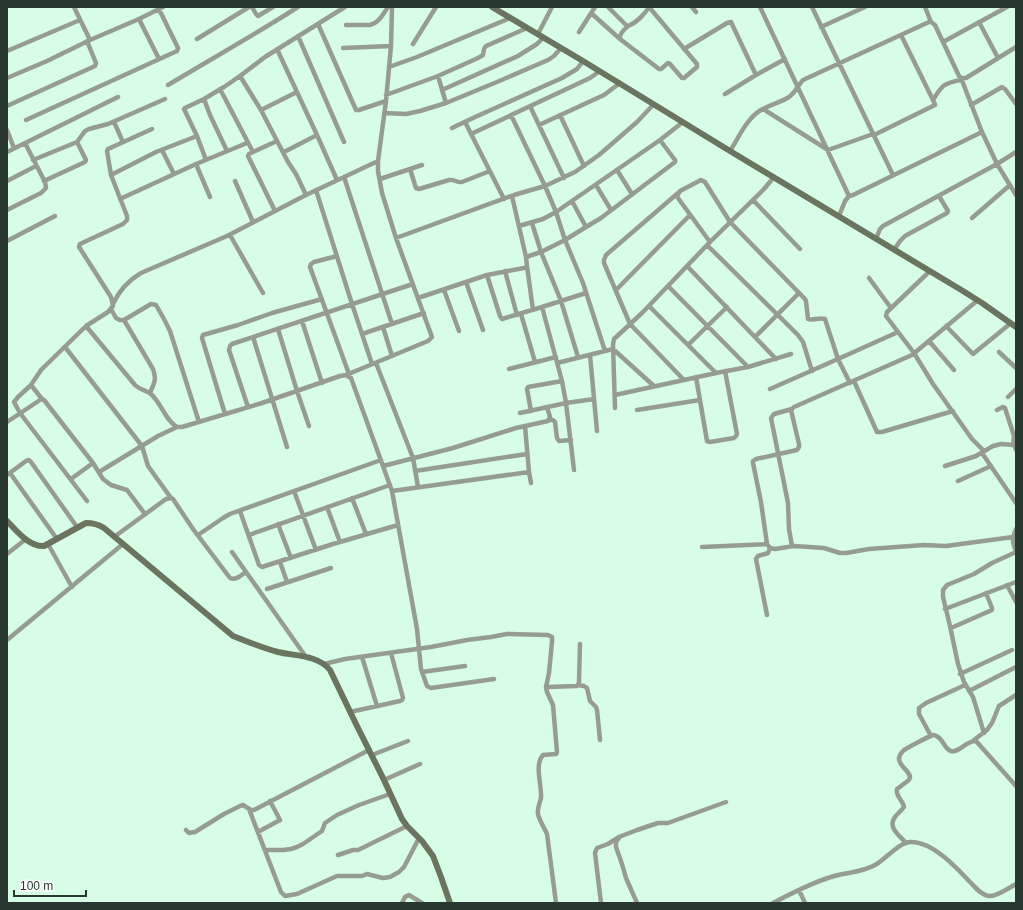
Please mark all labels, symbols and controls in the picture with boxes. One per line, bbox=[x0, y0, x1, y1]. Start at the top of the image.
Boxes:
scale bar bbox=[14, 872, 86, 898]
text: 100 m bbox=[20, 879, 53, 893]

